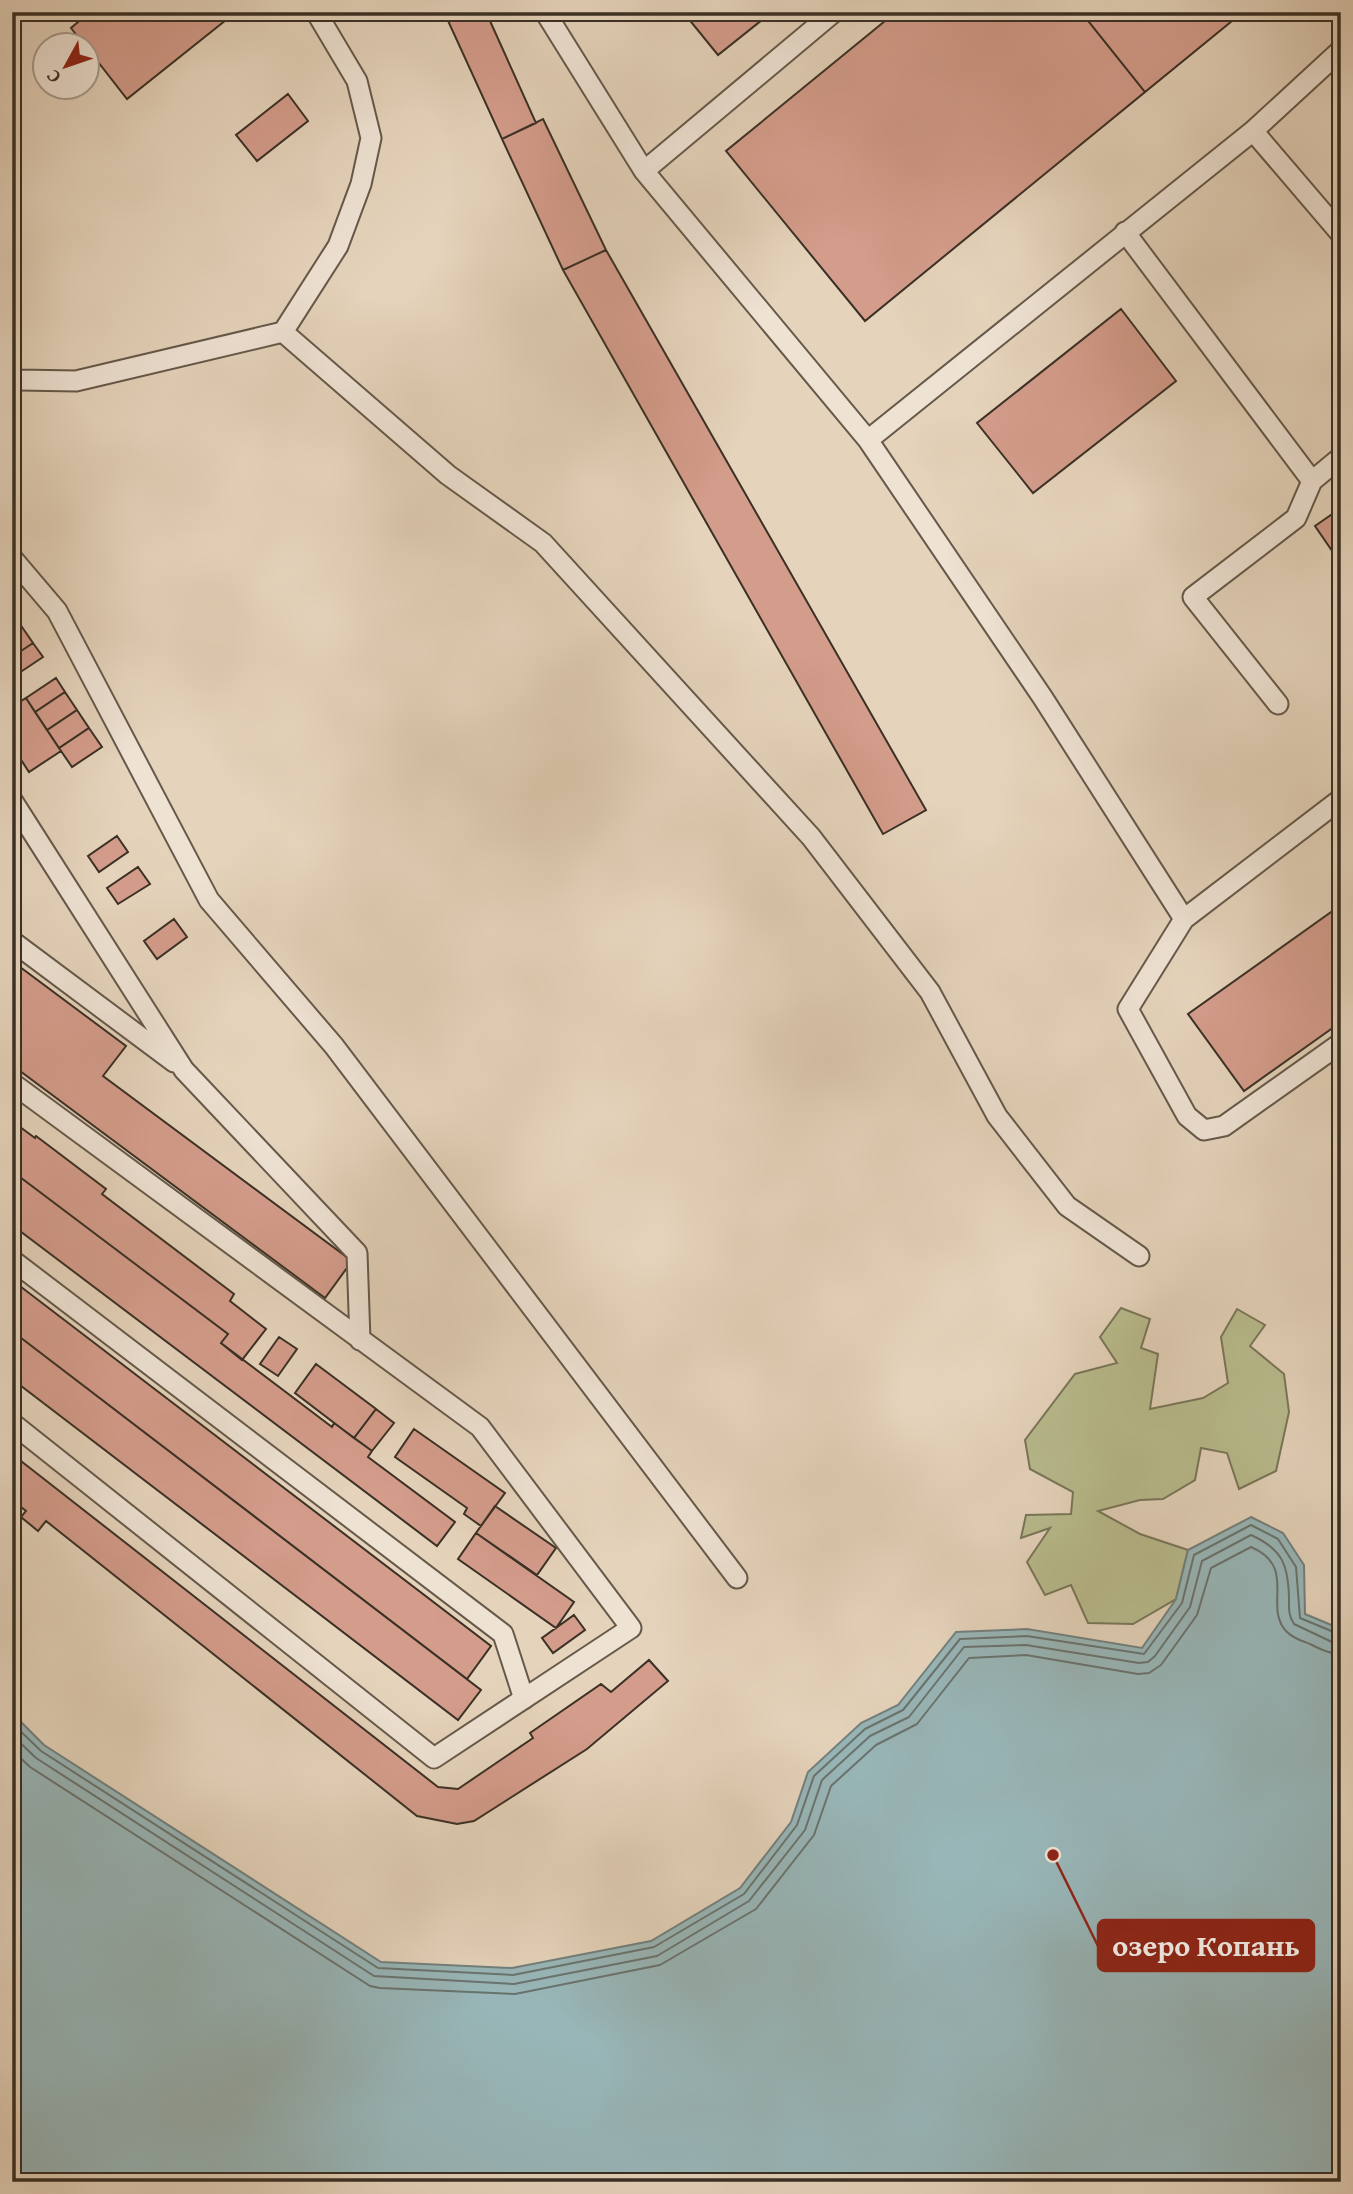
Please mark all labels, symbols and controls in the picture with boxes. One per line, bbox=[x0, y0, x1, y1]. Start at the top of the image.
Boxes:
north arrow bbox=[32, 32, 102, 102]
text: С bbox=[39, 64, 67, 90]
callout: озеро Копань bbox=[1098, 1920, 1314, 1971]
text: озеро Копань bbox=[1112, 1923, 1300, 1967]

